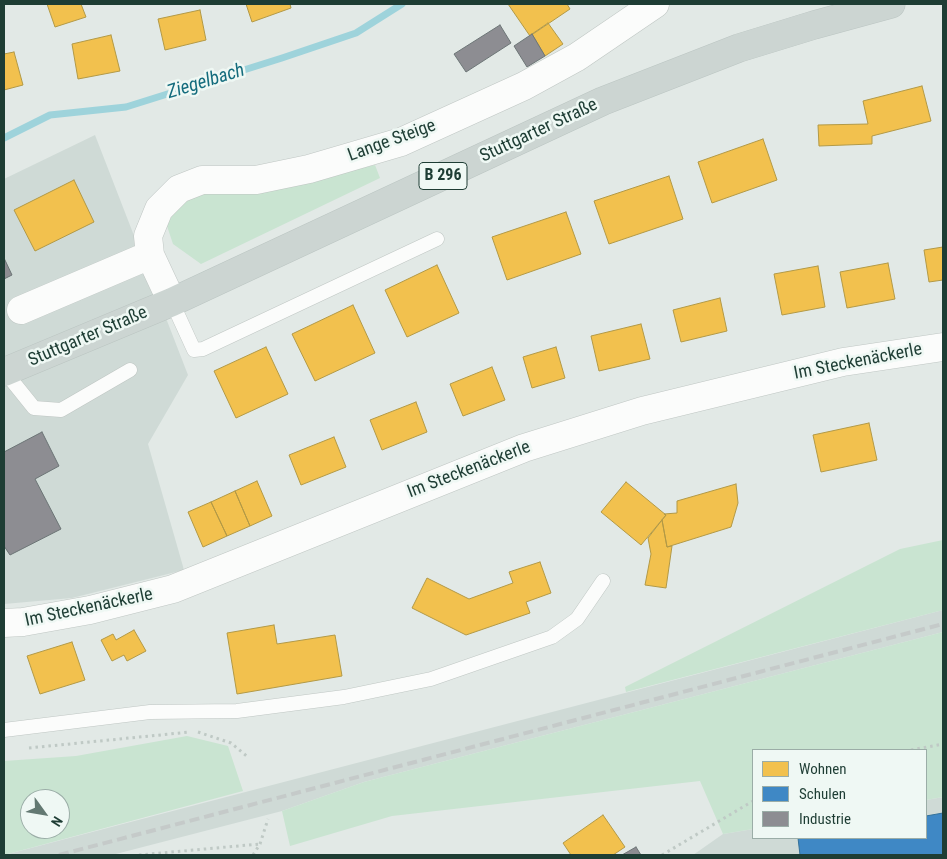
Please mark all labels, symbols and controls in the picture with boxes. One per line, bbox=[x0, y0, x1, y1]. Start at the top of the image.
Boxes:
water label: Ziegelbach bbox=[165, 59, 247, 105]
street label: Stuttgarter Straße bbox=[477, 94, 601, 168]
street label: Lange Steige bbox=[345, 115, 439, 167]
road number: B 296 bbox=[419, 162, 467, 190]
street label: Stuttgarter Straße bbox=[25, 302, 151, 372]
street label: Im Steckenäckerle bbox=[792, 339, 924, 385]
street label: Im Steckenäckerle bbox=[404, 437, 534, 503]
street label: Im Steckenäckerle bbox=[23, 584, 155, 632]
legend bbox=[752, 749, 927, 839]
text: Wohnen bbox=[799, 760, 847, 778]
text: Schulen bbox=[799, 785, 846, 803]
north arrow bbox=[20, 789, 70, 839]
text: Industrie bbox=[799, 810, 851, 828]
text: N bbox=[48, 814, 66, 829]

